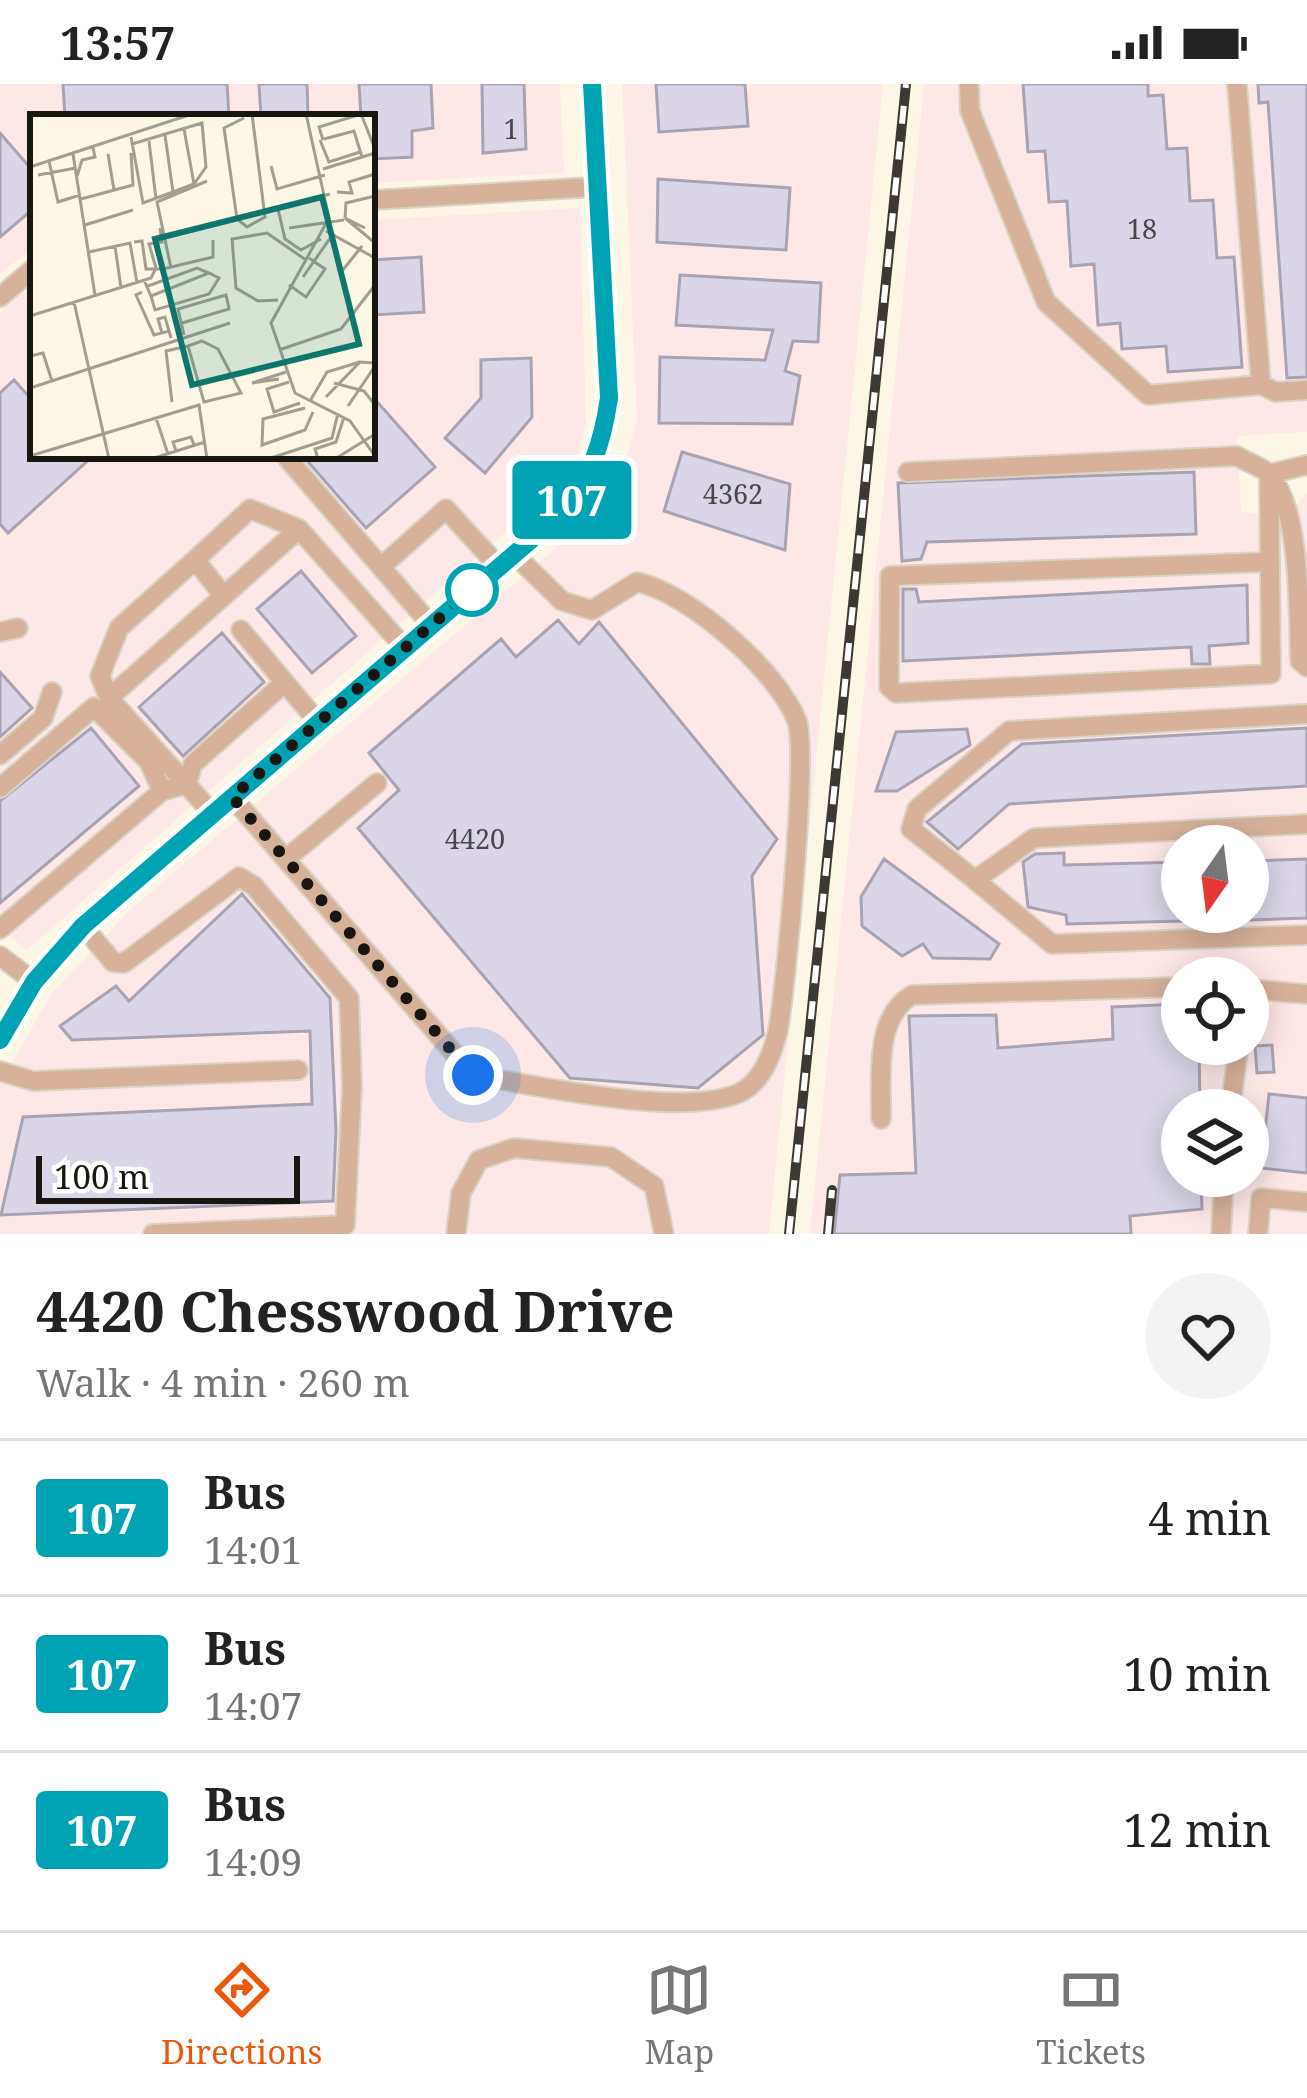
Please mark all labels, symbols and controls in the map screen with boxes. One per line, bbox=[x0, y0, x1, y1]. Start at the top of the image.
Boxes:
text: 13:57 bbox=[60, 12, 175, 73]
house number: 1 bbox=[503, 110, 519, 147]
inset map bbox=[30, 114, 375, 459]
house number: 18 bbox=[1127, 210, 1157, 247]
line badge: 107 bbox=[503, 461, 641, 539]
text: 107 bbox=[536, 471, 608, 528]
house number: 4362 bbox=[703, 475, 763, 512]
unlabelled marker bbox=[447, 565, 497, 615]
house number: 4420 bbox=[445, 820, 505, 857]
north arrow bbox=[1161, 825, 1269, 933]
map controls bbox=[1161, 825, 1269, 1197]
button: locate bbox=[1161, 957, 1269, 1065]
your location bbox=[443, 1045, 503, 1105]
button: layers bbox=[1161, 1089, 1269, 1197]
scale bar bbox=[36, 1150, 300, 1203]
text: 100 m bbox=[54, 1154, 149, 1199]
text: 4420 Chesswood Drive bbox=[36, 1271, 675, 1349]
button: heart bbox=[1145, 1273, 1271, 1399]
text: Walk · 4 min · 260 m bbox=[36, 1355, 410, 1408]
text: Bus bbox=[204, 1461, 286, 1522]
text: 4 min bbox=[1148, 1487, 1271, 1548]
text: 107 bbox=[66, 1489, 138, 1546]
text: 14:01 bbox=[204, 1522, 302, 1575]
text: Bus bbox=[204, 1617, 286, 1678]
text: 10 min bbox=[1123, 1643, 1271, 1704]
text: 107 bbox=[66, 1645, 138, 1702]
text: 14:07 bbox=[204, 1678, 302, 1731]
text: Bus bbox=[204, 1773, 286, 1834]
text: 12 min bbox=[1123, 1799, 1271, 1860]
text: 107 bbox=[66, 1801, 138, 1858]
text: 14:09 bbox=[204, 1834, 302, 1887]
tab: Directions bbox=[161, 1957, 322, 2074]
tab: Map bbox=[644, 1957, 714, 2074]
tab: Tickets bbox=[1036, 1957, 1146, 2074]

